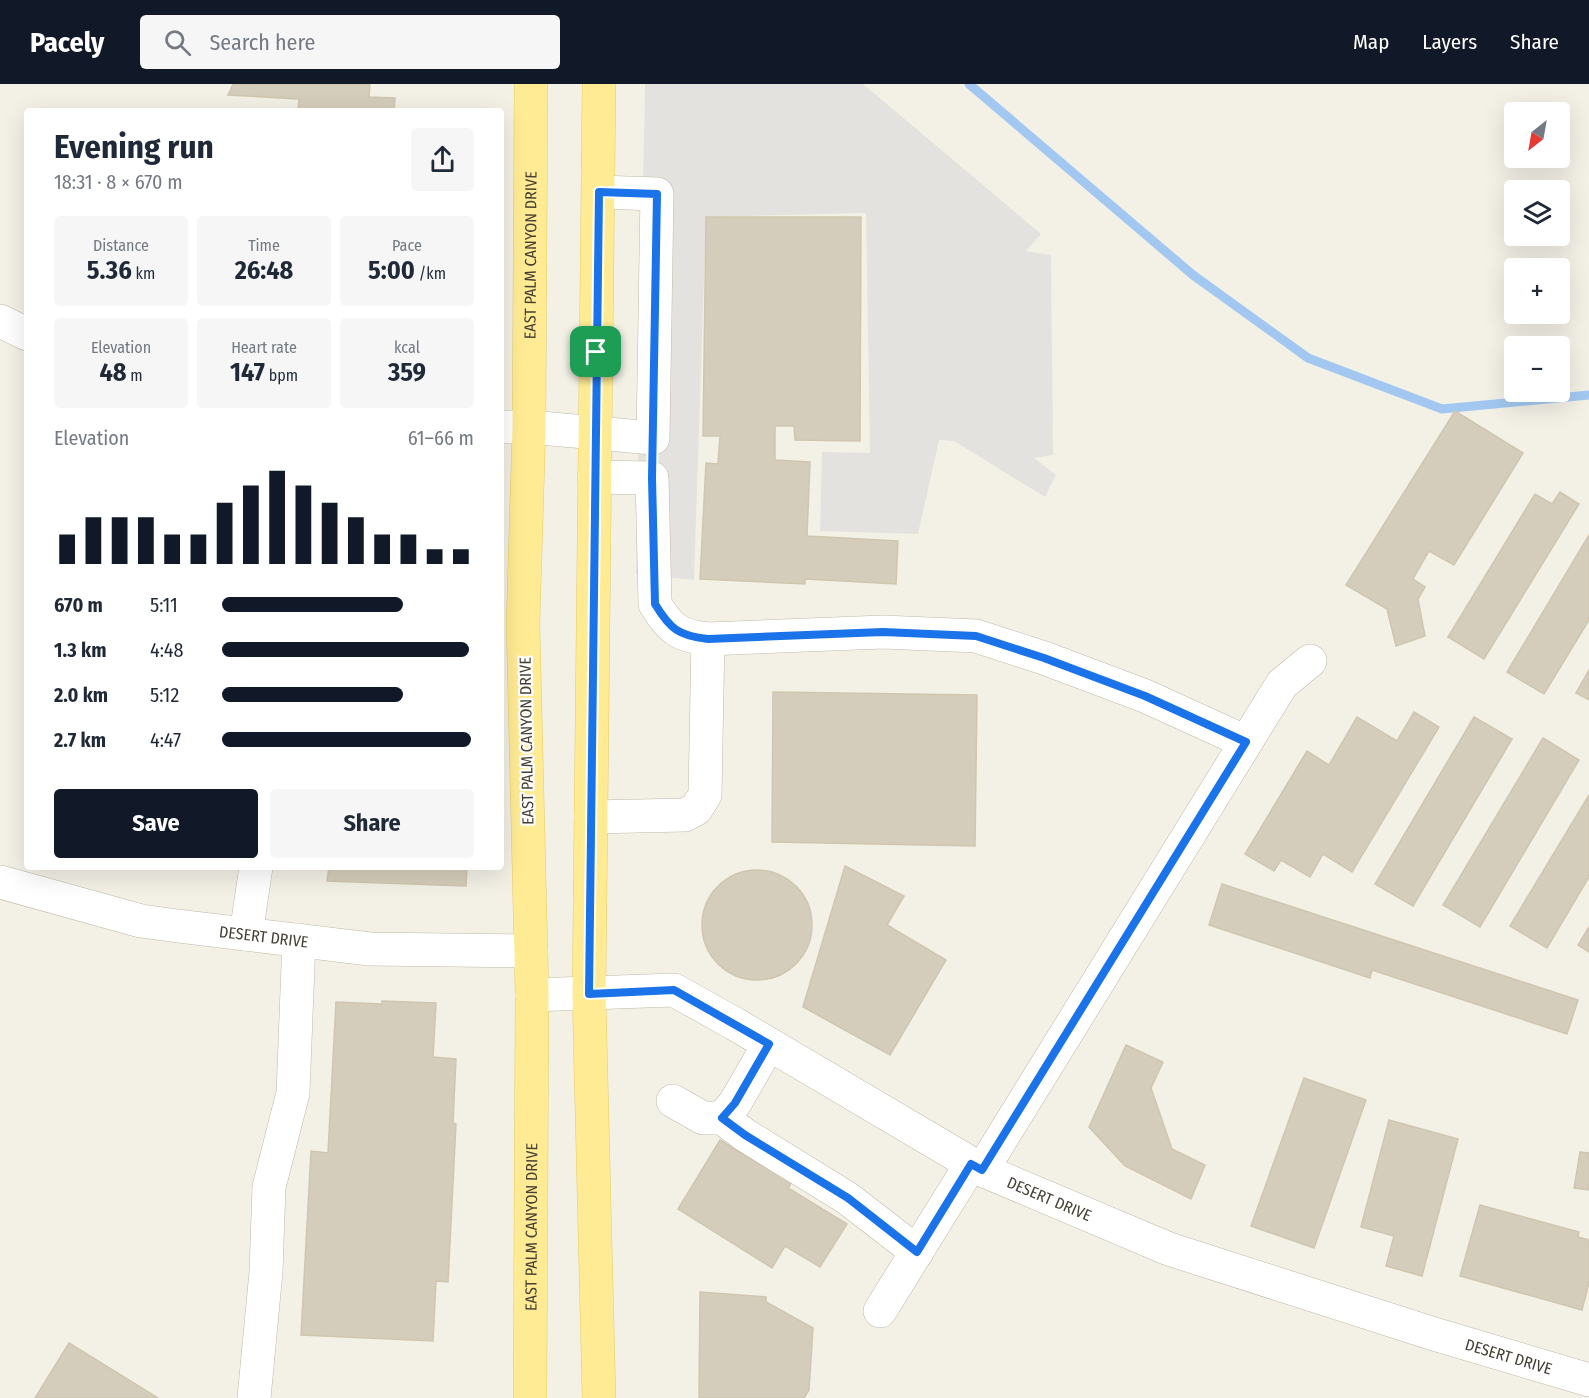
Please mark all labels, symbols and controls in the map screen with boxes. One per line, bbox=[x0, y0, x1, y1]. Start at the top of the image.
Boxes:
search box bbox=[140, 15, 560, 69]
text: Pacely bbox=[30, 26, 104, 59]
icon: search bbox=[161, 26, 194, 59]
text: Search here bbox=[209, 29, 315, 56]
text: Map bbox=[1353, 29, 1389, 55]
text: Layers bbox=[1422, 29, 1477, 55]
text: Share bbox=[1510, 29, 1559, 55]
north arrow bbox=[1504, 102, 1570, 168]
map controls bbox=[1504, 102, 1570, 402]
text: Evening run bbox=[54, 127, 214, 167]
button: share bbox=[411, 128, 474, 191]
text: 18:31 · 8 × 670 m bbox=[54, 170, 183, 194]
street label: EAST PALM CANYON DRIVE bbox=[521, 171, 540, 339]
button: layers bbox=[1504, 180, 1570, 246]
text: Distance bbox=[93, 236, 149, 255]
text: Time bbox=[248, 236, 280, 255]
text: Pace bbox=[392, 236, 422, 255]
text: 5.36 bbox=[87, 255, 132, 286]
text: 26:48 bbox=[235, 255, 293, 286]
text: 5:00 bbox=[368, 255, 415, 286]
button: + bbox=[1504, 258, 1570, 324]
text: km bbox=[132, 264, 155, 283]
text: /km bbox=[415, 264, 446, 283]
pin bbox=[570, 326, 621, 377]
icon: arrive bbox=[579, 335, 612, 368]
button: − bbox=[1504, 336, 1570, 402]
text: Elevation bbox=[91, 338, 151, 357]
text: Heart rate bbox=[231, 338, 297, 357]
text: kcal bbox=[394, 338, 420, 357]
text: 48 bbox=[99, 357, 127, 388]
text: 147 bbox=[230, 357, 265, 388]
text: 359 bbox=[388, 357, 426, 388]
text: m bbox=[127, 366, 143, 385]
text: bpm bbox=[265, 366, 298, 385]
text: Elevation bbox=[54, 426, 129, 450]
text: 61–66 m bbox=[408, 426, 474, 450]
text: 670 m bbox=[54, 593, 103, 617]
text: 5:11 bbox=[150, 593, 178, 617]
text: 1.3 km bbox=[54, 638, 106, 662]
text: 4:48 bbox=[150, 638, 184, 662]
street label: EAST PALM CANYON DRIVE bbox=[516, 657, 537, 825]
text: 2.0 km bbox=[54, 683, 108, 707]
text: 5:12 bbox=[150, 683, 179, 707]
text: 2.7 km bbox=[54, 728, 106, 752]
text: 4:47 bbox=[150, 728, 181, 752]
button: Save bbox=[54, 789, 258, 858]
button: Share bbox=[270, 789, 474, 858]
street label: DESERT DRIVE bbox=[218, 922, 309, 952]
street label: EAST PALM CANYON DRIVE bbox=[521, 1143, 541, 1311]
street label: DESERT DRIVE bbox=[1004, 1173, 1094, 1225]
street label: DESERT DRIVE bbox=[1463, 1335, 1554, 1378]

